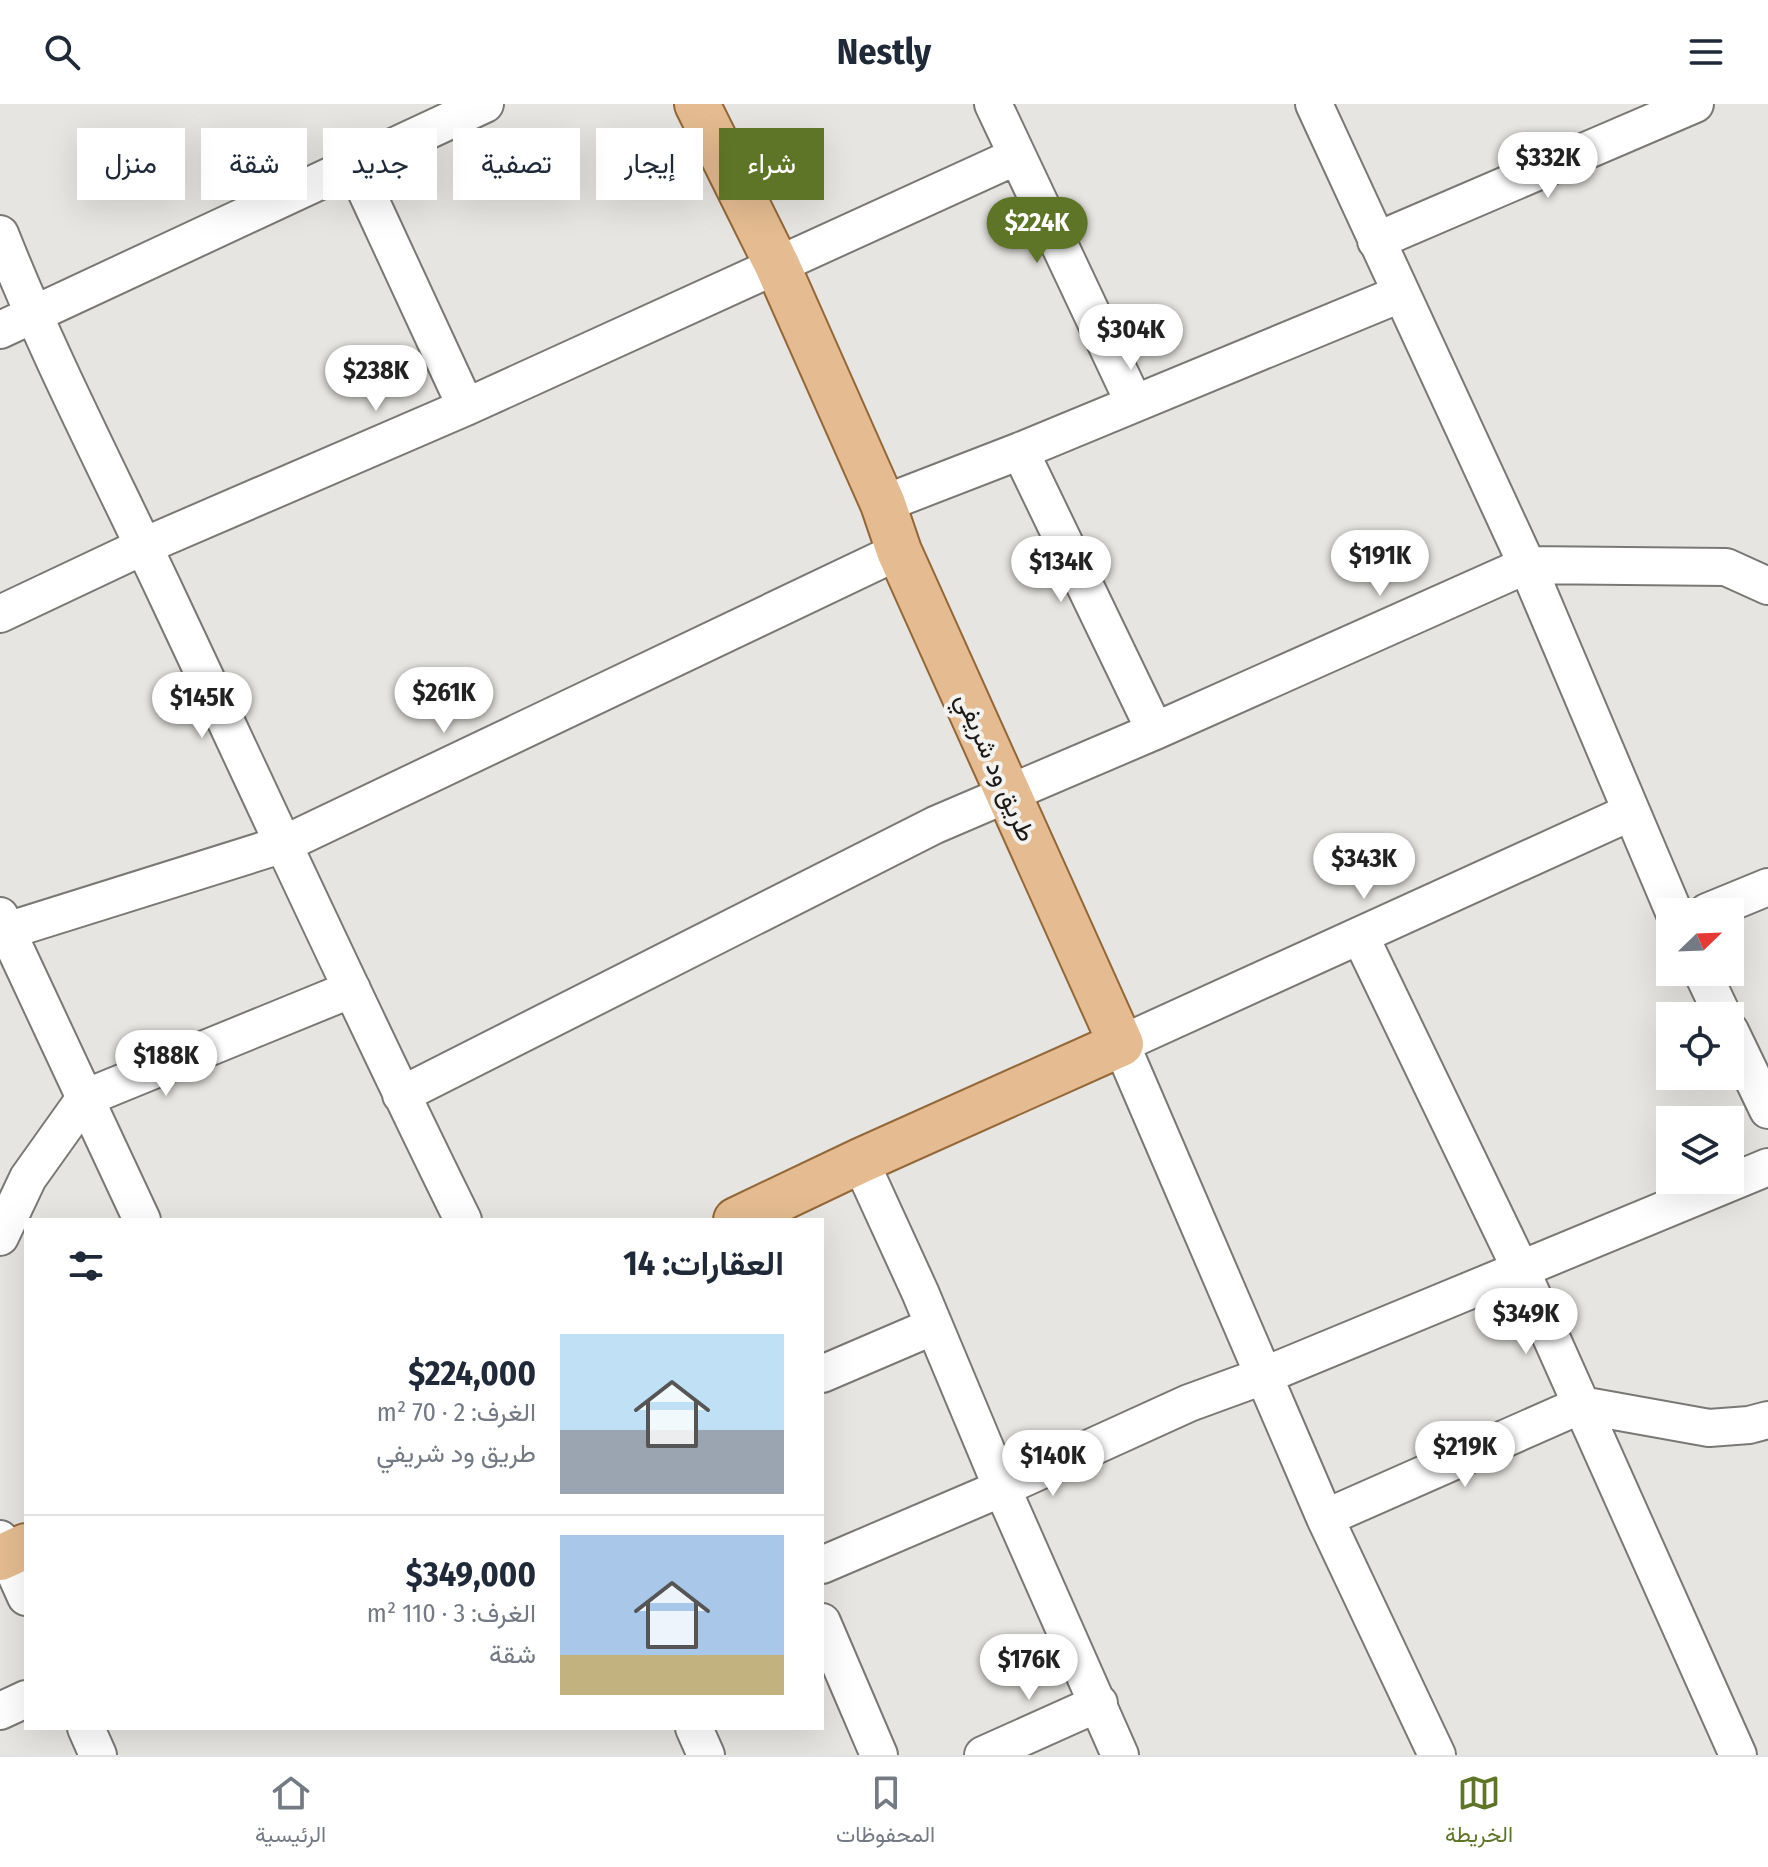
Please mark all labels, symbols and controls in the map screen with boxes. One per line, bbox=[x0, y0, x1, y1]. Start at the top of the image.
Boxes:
icon: search bbox=[40, 30, 84, 74]
text: Nestly bbox=[837, 30, 931, 74]
icon: menu bbox=[1684, 30, 1728, 74]
chip: منزل bbox=[77, 128, 185, 200]
chip: شقة bbox=[201, 128, 307, 200]
chip: جديد bbox=[323, 128, 437, 200]
chip: تصفية bbox=[453, 128, 580, 200]
chip: إيجار bbox=[596, 128, 703, 200]
chip: شراء bbox=[719, 128, 824, 200]
pin: $332K bbox=[1492, 132, 1604, 200]
text: $332K bbox=[1516, 142, 1580, 173]
pin: $224K bbox=[981, 197, 1093, 265]
text: $224K bbox=[1005, 207, 1069, 238]
pin: $304K bbox=[1075, 304, 1187, 372]
text: $304K bbox=[1097, 314, 1165, 345]
pin: $238K bbox=[320, 345, 432, 413]
text: $238K bbox=[343, 355, 409, 386]
pin: $191K bbox=[1324, 530, 1436, 598]
pin: $134K bbox=[1005, 536, 1117, 604]
text: $191K bbox=[1349, 540, 1411, 571]
text: $134K bbox=[1029, 546, 1093, 577]
pin: $261K bbox=[388, 667, 500, 735]
pin: $145K bbox=[146, 672, 258, 740]
text: $261K bbox=[412, 677, 476, 708]
text: $145K bbox=[170, 682, 234, 713]
street label: طريق ود شريفي bbox=[944, 688, 1042, 849]
pin: $343K bbox=[1308, 833, 1420, 901]
text: $343K bbox=[1331, 843, 1397, 874]
north arrow bbox=[1656, 898, 1744, 986]
map controls bbox=[1656, 898, 1744, 1194]
button: locate bbox=[1656, 1002, 1744, 1090]
pin: $188K bbox=[110, 1030, 222, 1098]
text: $188K bbox=[133, 1040, 199, 1071]
button: layers bbox=[1656, 1106, 1744, 1194]
text: العقارات: 14 bbox=[623, 1243, 784, 1284]
icon: filters bbox=[64, 1244, 108, 1288]
pin: $349K bbox=[1470, 1288, 1582, 1356]
text: $349K bbox=[1493, 1298, 1559, 1329]
text: $224,000 bbox=[408, 1353, 536, 1394]
icon: home bbox=[624, 1366, 720, 1462]
text: الغرف: 2 · 70 m² bbox=[377, 1397, 536, 1428]
pin: $219K bbox=[1409, 1421, 1521, 1489]
pin: $140K bbox=[997, 1430, 1109, 1498]
text: $219K bbox=[1433, 1431, 1497, 1462]
text: طريق ود شريفي bbox=[376, 1438, 536, 1469]
text: $140K bbox=[1020, 1440, 1086, 1471]
text: $349,000 bbox=[406, 1554, 536, 1595]
icon: home bbox=[624, 1567, 720, 1663]
text: الغرف: 3 · 110 m² bbox=[367, 1598, 536, 1629]
pin: $176K bbox=[973, 1634, 1085, 1702]
text: شقة bbox=[489, 1639, 536, 1670]
text: $176K bbox=[998, 1644, 1060, 1675]
tab: الرئيسية bbox=[255, 1771, 326, 1854]
tab: المحفوظات bbox=[836, 1771, 935, 1854]
tab: الخريطة bbox=[1445, 1771, 1513, 1854]

